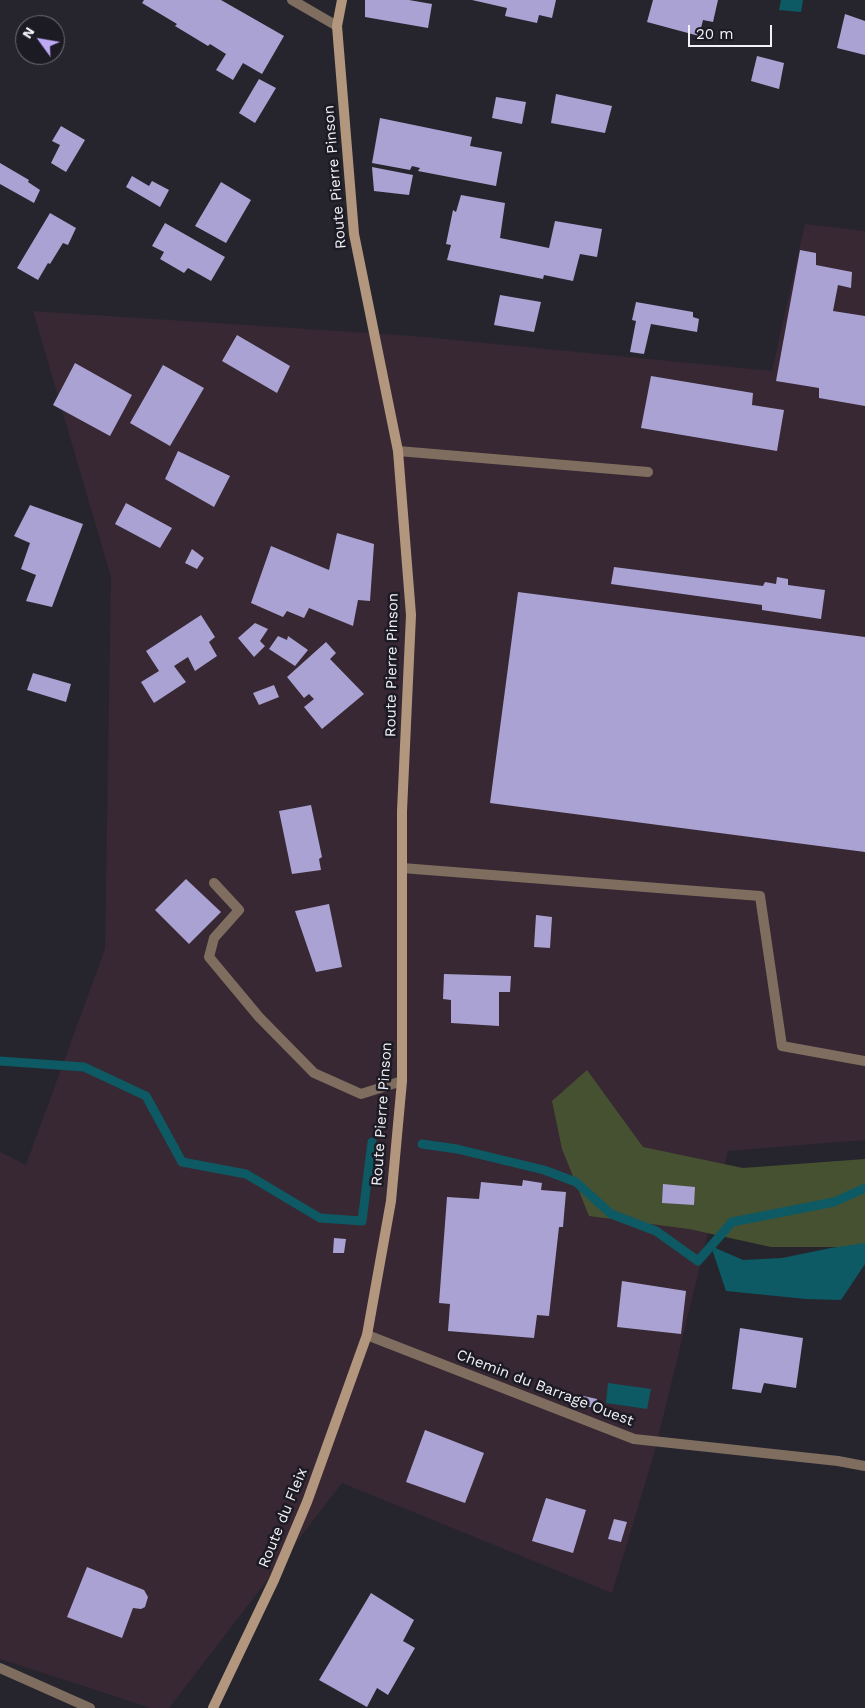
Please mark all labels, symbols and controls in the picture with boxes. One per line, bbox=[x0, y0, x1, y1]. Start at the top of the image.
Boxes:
north arrow bbox=[15, 15, 65, 65]
scale bar bbox=[690, 15, 774, 47]
text: N bbox=[19, 24, 38, 41]
text: 20 m bbox=[696, 25, 734, 43]
street label: Route Pierre Pinson bbox=[320, 104, 350, 250]
street label: Route Pierre Pinson bbox=[382, 593, 402, 737]
street label: Route Pierre Pinson bbox=[368, 1041, 396, 1187]
street label: Chemin du Barrage Ouest bbox=[454, 1346, 636, 1430]
street label: Route du Fleix bbox=[255, 1465, 311, 1571]

